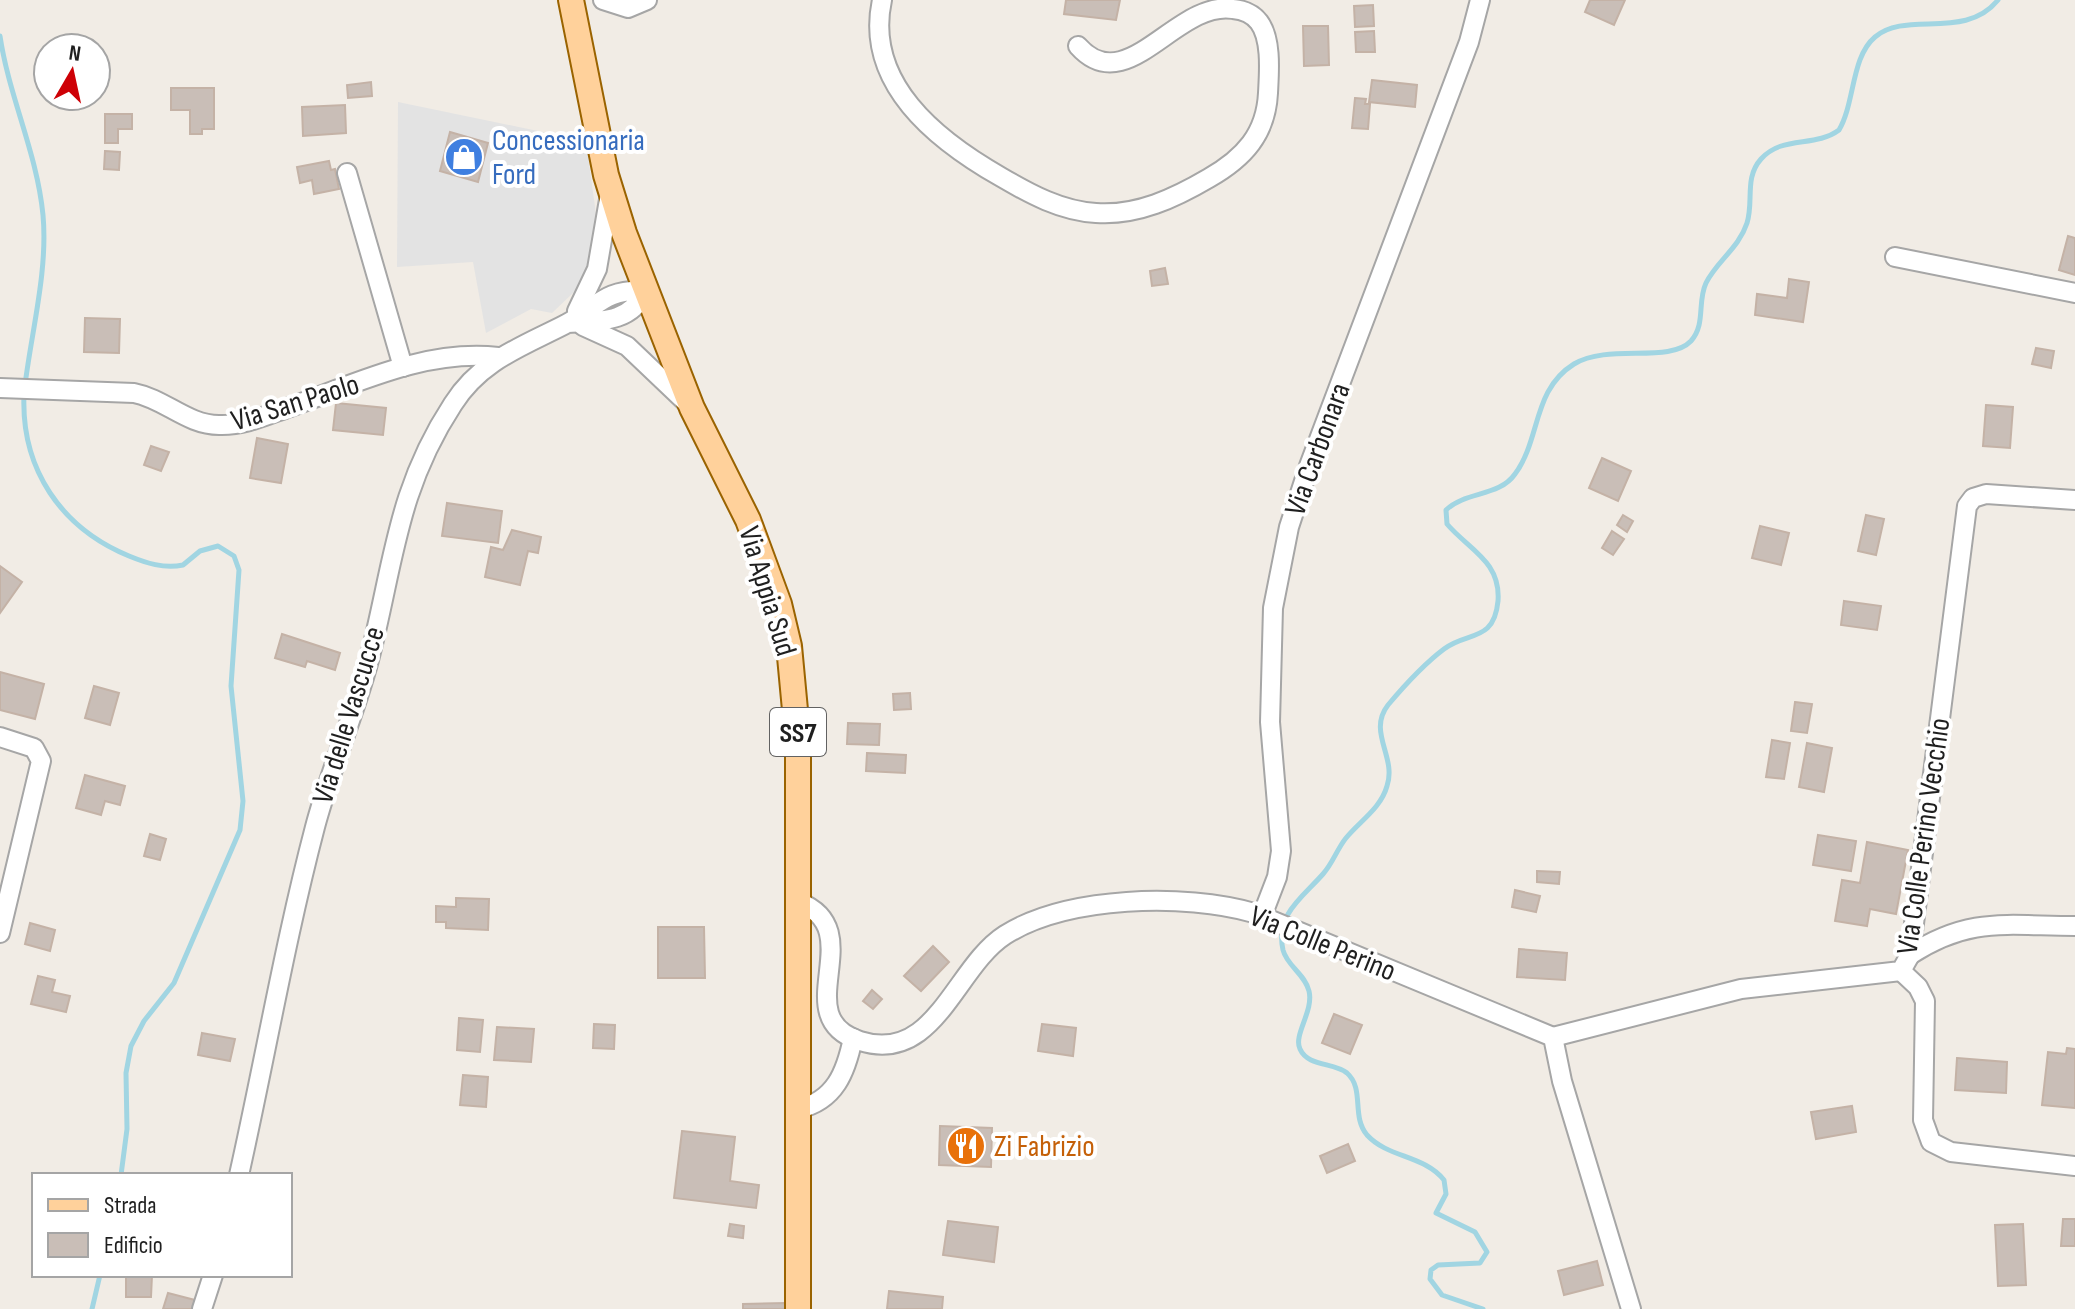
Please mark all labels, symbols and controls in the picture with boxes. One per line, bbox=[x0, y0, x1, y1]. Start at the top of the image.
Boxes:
north arrow bbox=[32, 32, 112, 112]
text: N bbox=[67, 39, 83, 68]
place label: Concessionaria Ford bbox=[492, 123, 645, 193]
shop icon: Concessionaria Ford bbox=[443, 136, 485, 178]
street label: Via San Paolo bbox=[227, 366, 364, 439]
street label: Via Carbonara bbox=[1277, 378, 1359, 521]
street label: Via Appia Sud bbox=[730, 522, 804, 660]
street label: Via delle Vascucce bbox=[305, 622, 393, 808]
road number: SS7 bbox=[770, 708, 826, 756]
street label: Via Colle Perino Vecchio bbox=[1890, 716, 1958, 957]
street label: Via Colle Perino bbox=[1244, 898, 1401, 990]
restaurant icon: Zi Fabrizio bbox=[945, 1125, 987, 1167]
place label: Zi Fabrizio bbox=[994, 1129, 1095, 1165]
legend bbox=[32, 1173, 292, 1277]
text: Strada bbox=[104, 1191, 157, 1220]
text: Edificio bbox=[104, 1231, 163, 1260]

